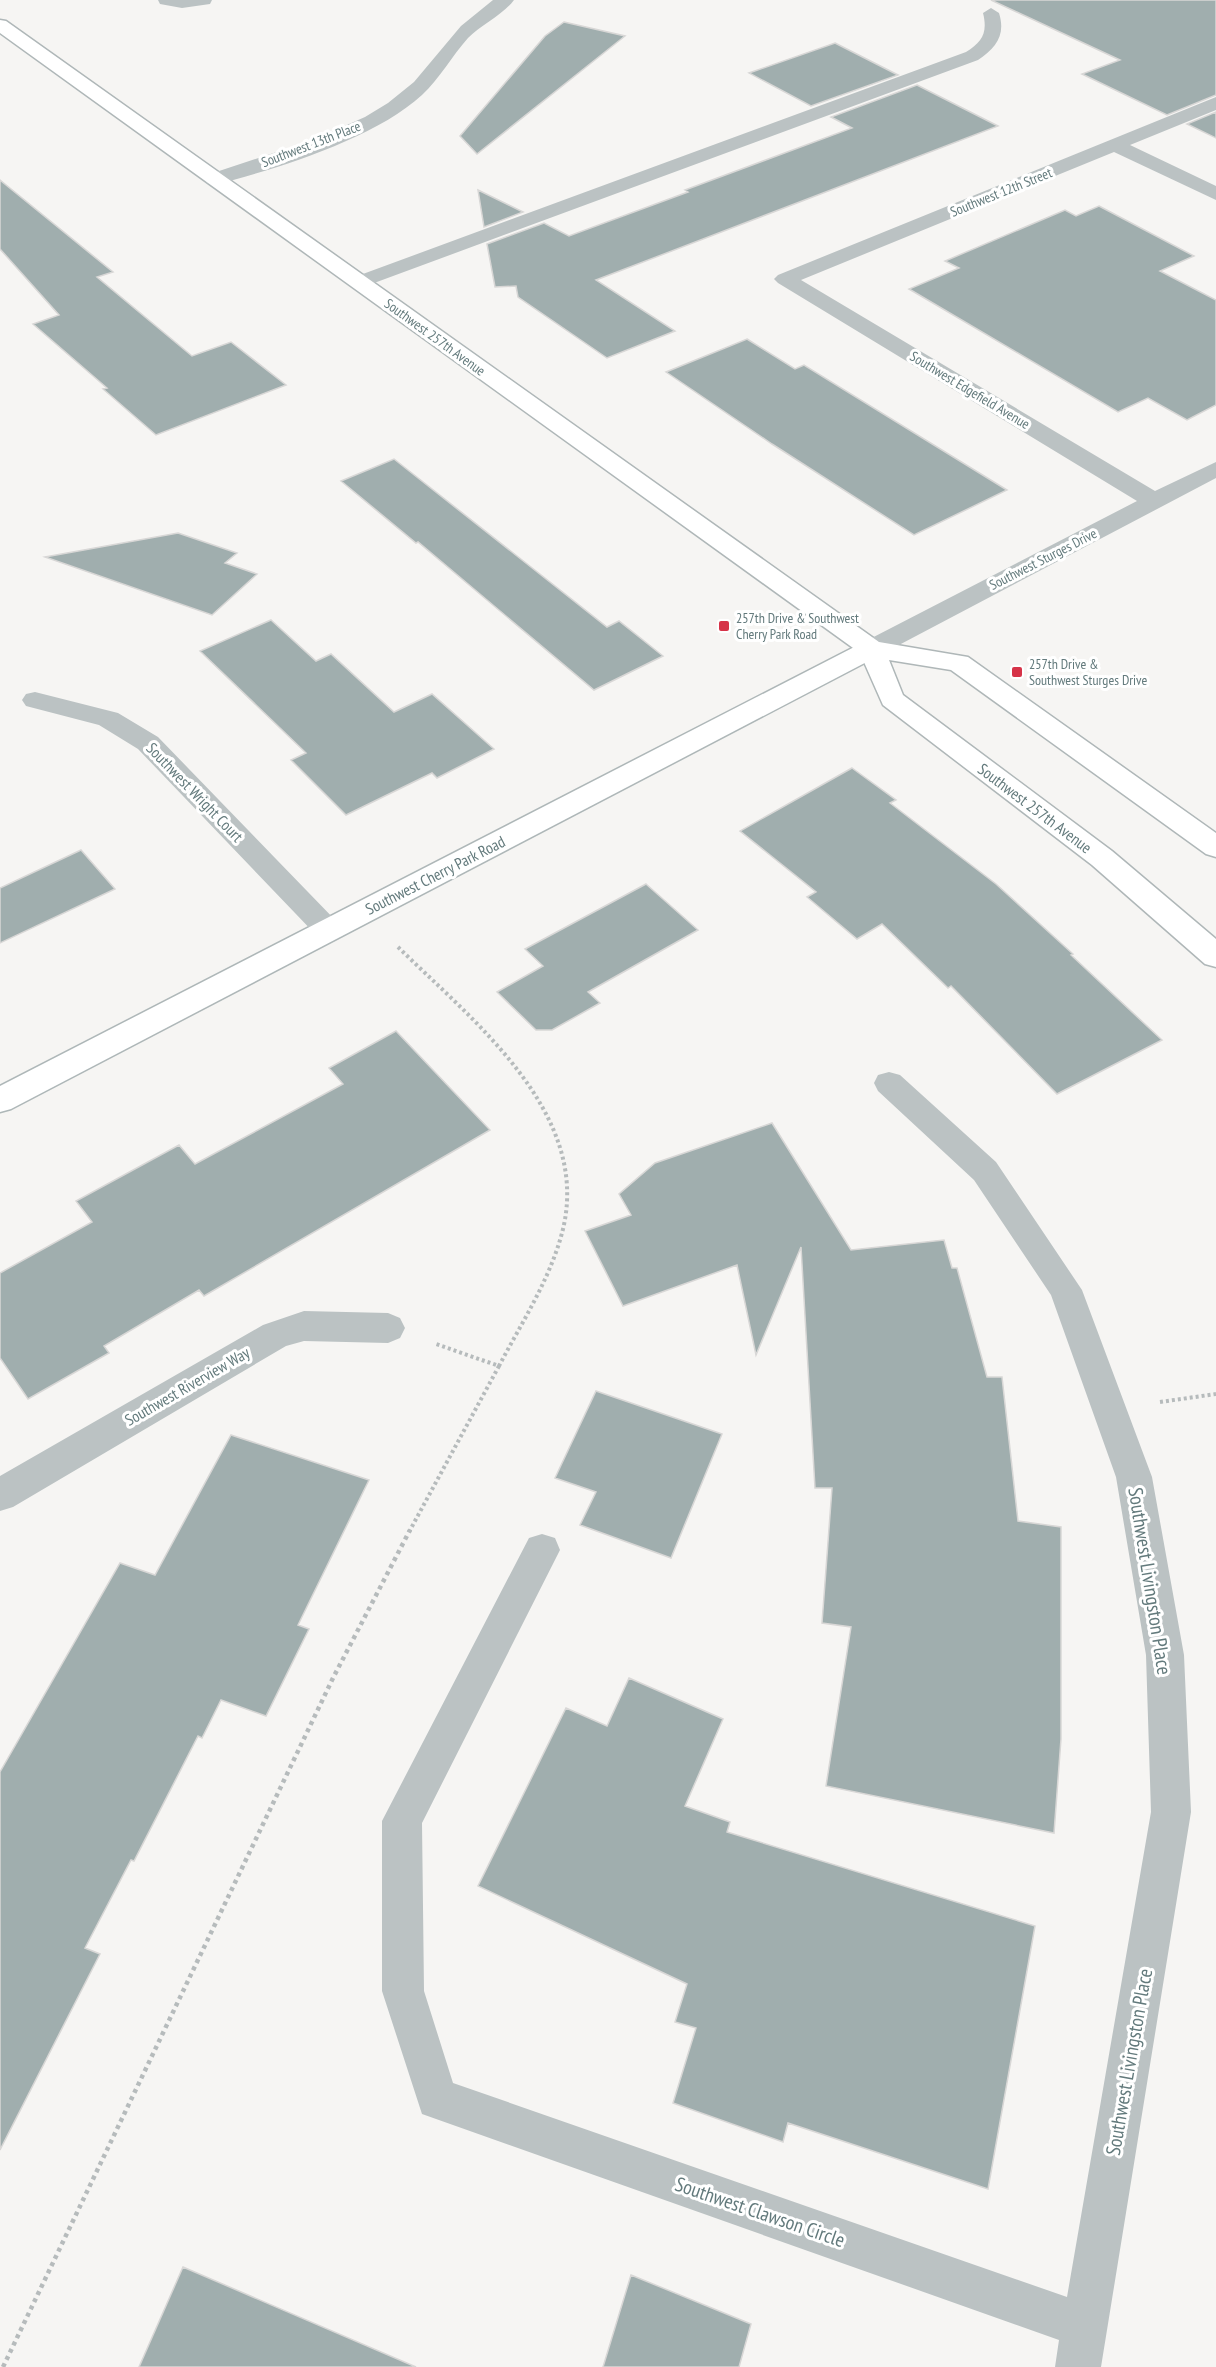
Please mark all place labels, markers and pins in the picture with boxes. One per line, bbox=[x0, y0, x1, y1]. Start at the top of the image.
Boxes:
place label: 257th Drive & Southwest Cherry Park Road bbox=[736, 609, 859, 643]
marker: 257th Drive & Southwest Cherry Park Road bbox=[717, 619, 731, 633]
place label: 257th Drive & Southwest Sturges Drive bbox=[1029, 655, 1148, 689]
marker: 257th Drive & Southwest Sturges Drive bbox=[1010, 665, 1024, 679]

